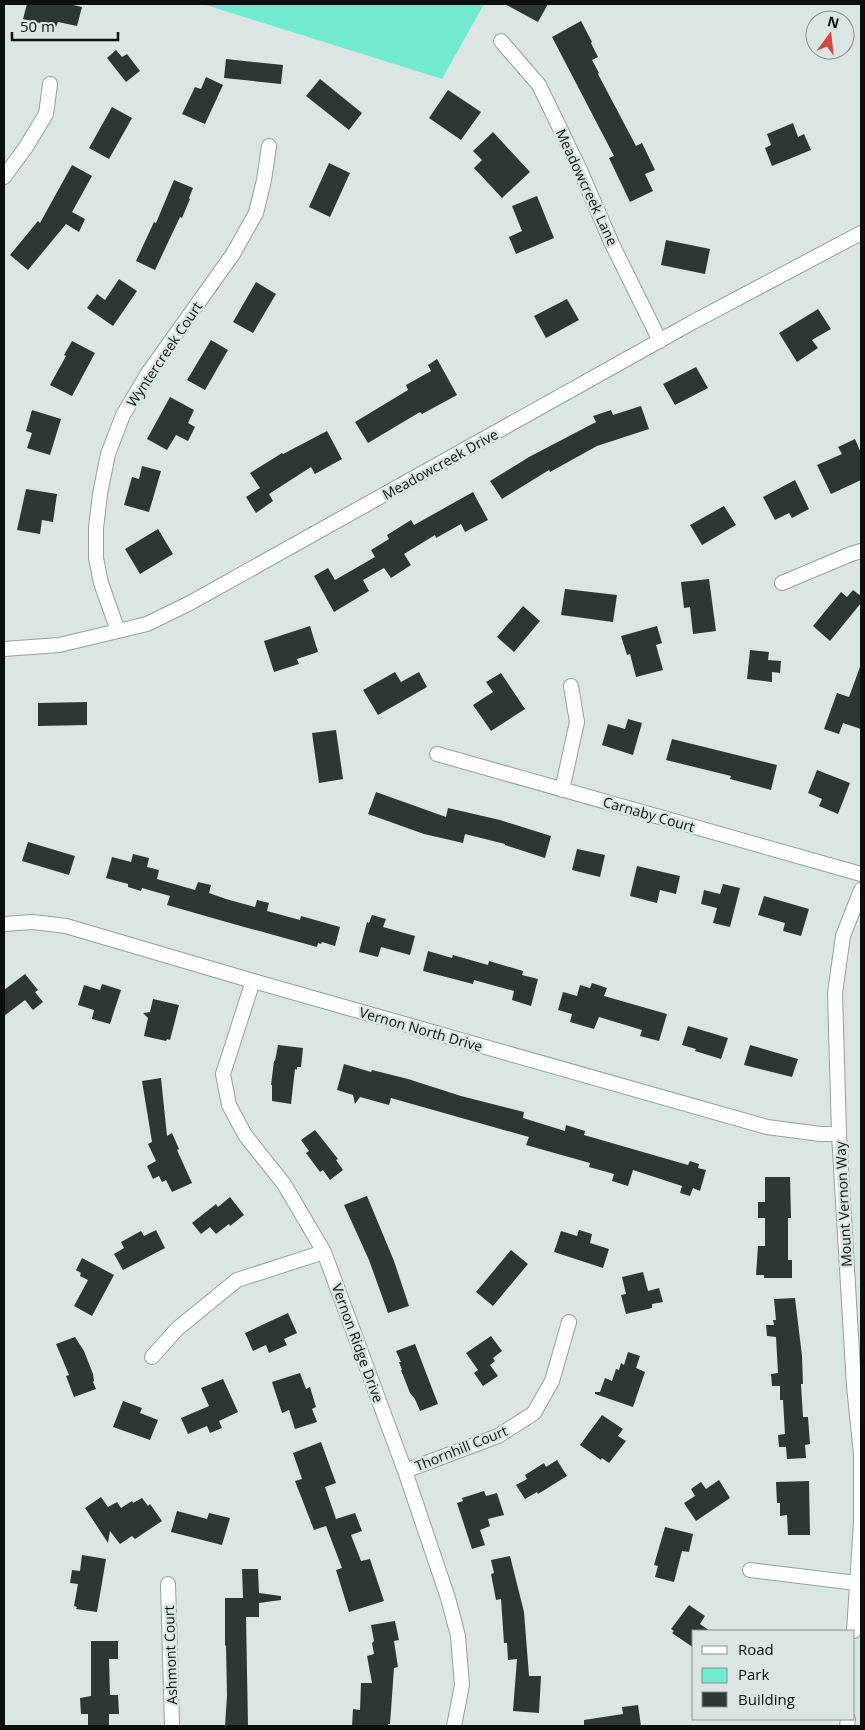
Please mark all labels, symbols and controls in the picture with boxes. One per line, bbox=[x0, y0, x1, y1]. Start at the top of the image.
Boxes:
scale bar bbox=[12, 10, 119, 42]
north arrow bbox=[805, 10, 855, 60]
text: N bbox=[826, 11, 841, 33]
text: 50 m bbox=[20, 16, 55, 36]
street label: Meadowcreek Lane bbox=[552, 126, 622, 249]
street label: Wyntercreek Court bbox=[122, 298, 206, 410]
street label: Meadowcreek Drive bbox=[379, 424, 501, 504]
street label: Carnaby Court bbox=[601, 792, 697, 836]
street label: Vernon North Drive bbox=[357, 1002, 485, 1056]
street label: Mount Vernon Way bbox=[830, 1140, 856, 1267]
street label: Vernon Ridge Drive bbox=[328, 1281, 388, 1405]
street label: Thornhill Court bbox=[412, 1421, 510, 1475]
street label: Ashmont Court bbox=[159, 1605, 181, 1705]
legend bbox=[692, 1630, 855, 1720]
text: Road bbox=[738, 1639, 774, 1659]
text: Park bbox=[738, 1664, 769, 1684]
text: Building bbox=[738, 1689, 795, 1709]

